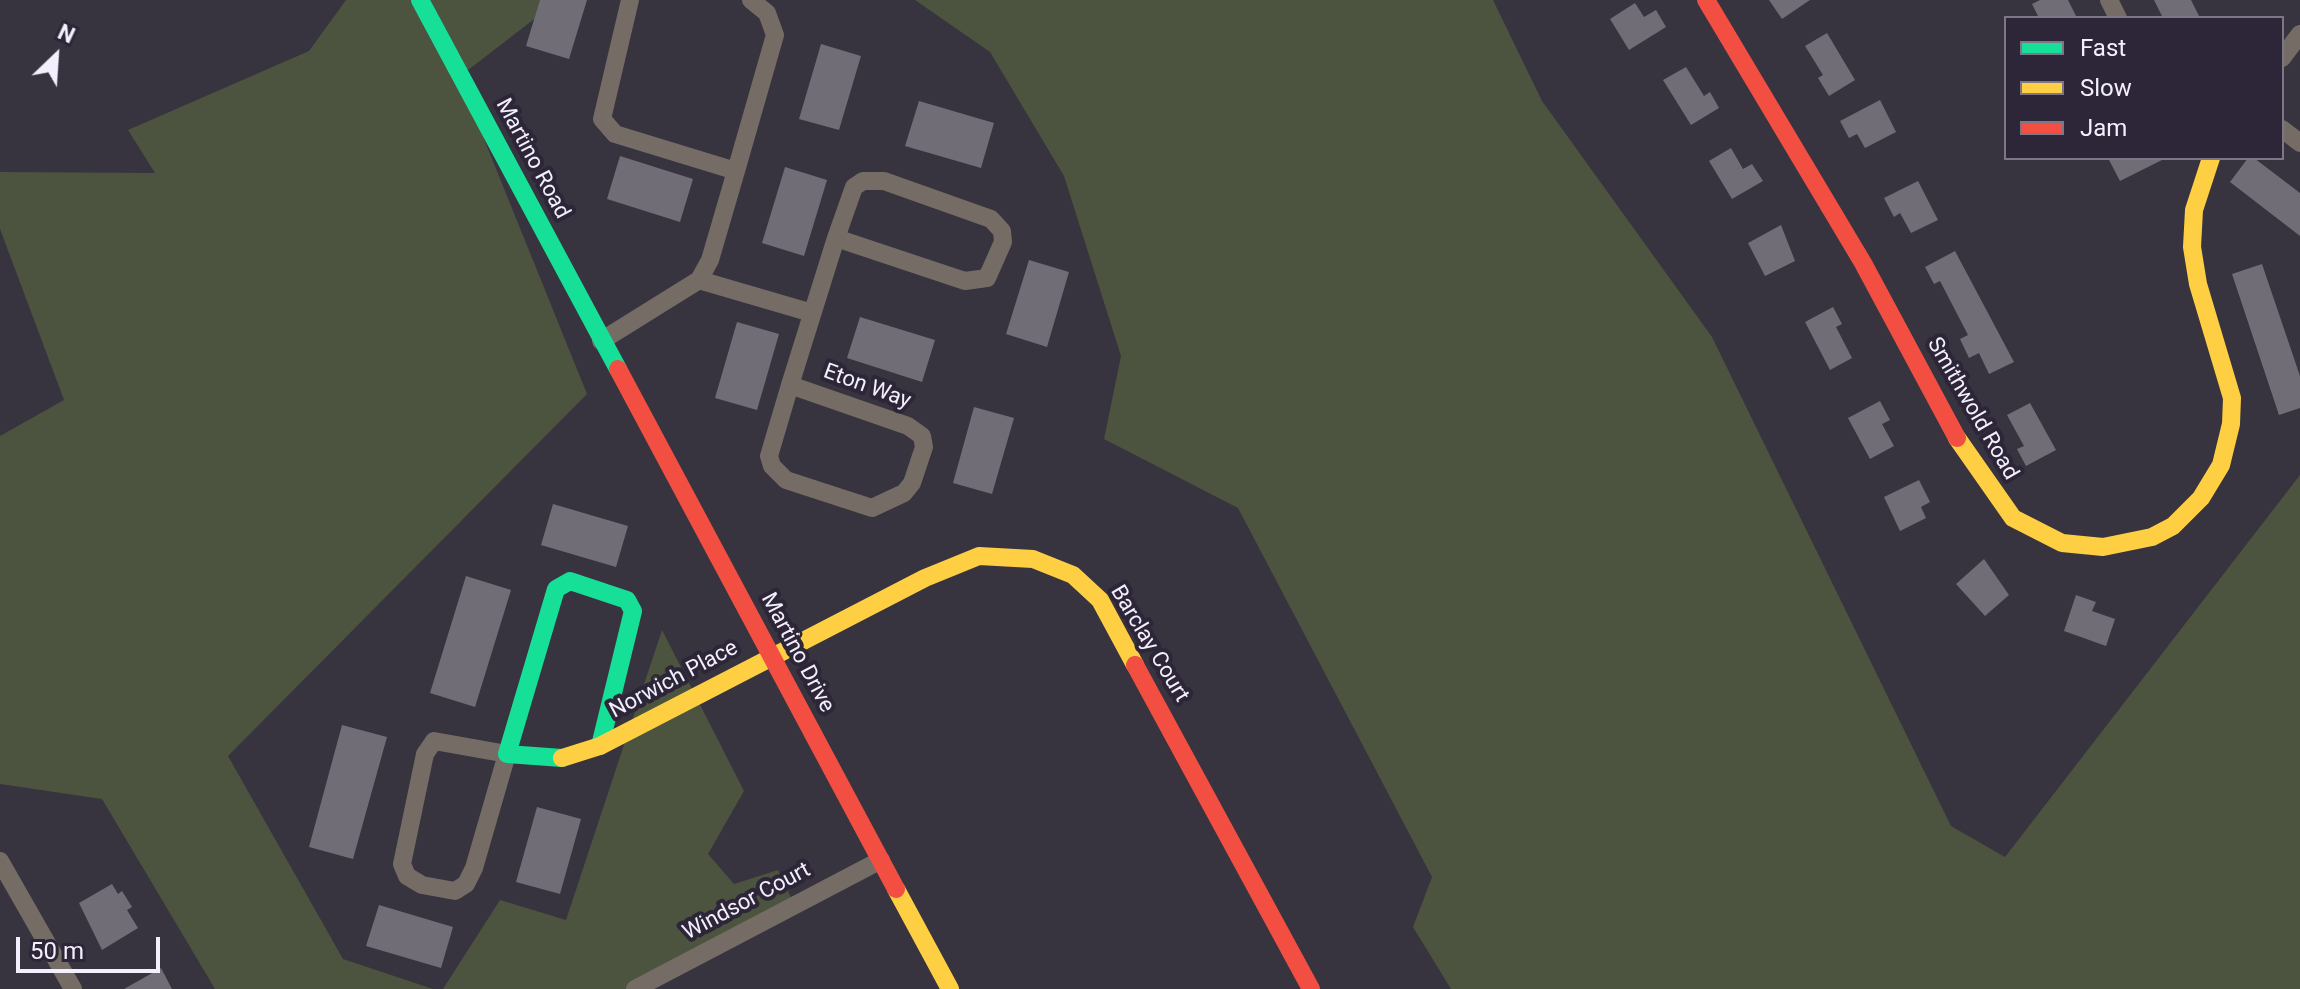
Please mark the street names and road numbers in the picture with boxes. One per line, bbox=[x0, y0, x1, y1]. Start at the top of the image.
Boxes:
street label: Martino Road bbox=[489, 94, 575, 224]
street label: Smithwold Road bbox=[1921, 333, 2023, 485]
street label: Eton Way bbox=[820, 359, 914, 415]
street label: Barclay Court bbox=[1104, 581, 1194, 707]
street label: Martino Drive bbox=[755, 589, 839, 717]
street label: Norwich Place bbox=[605, 635, 743, 725]
street label: Windsor Court bbox=[679, 857, 815, 947]

